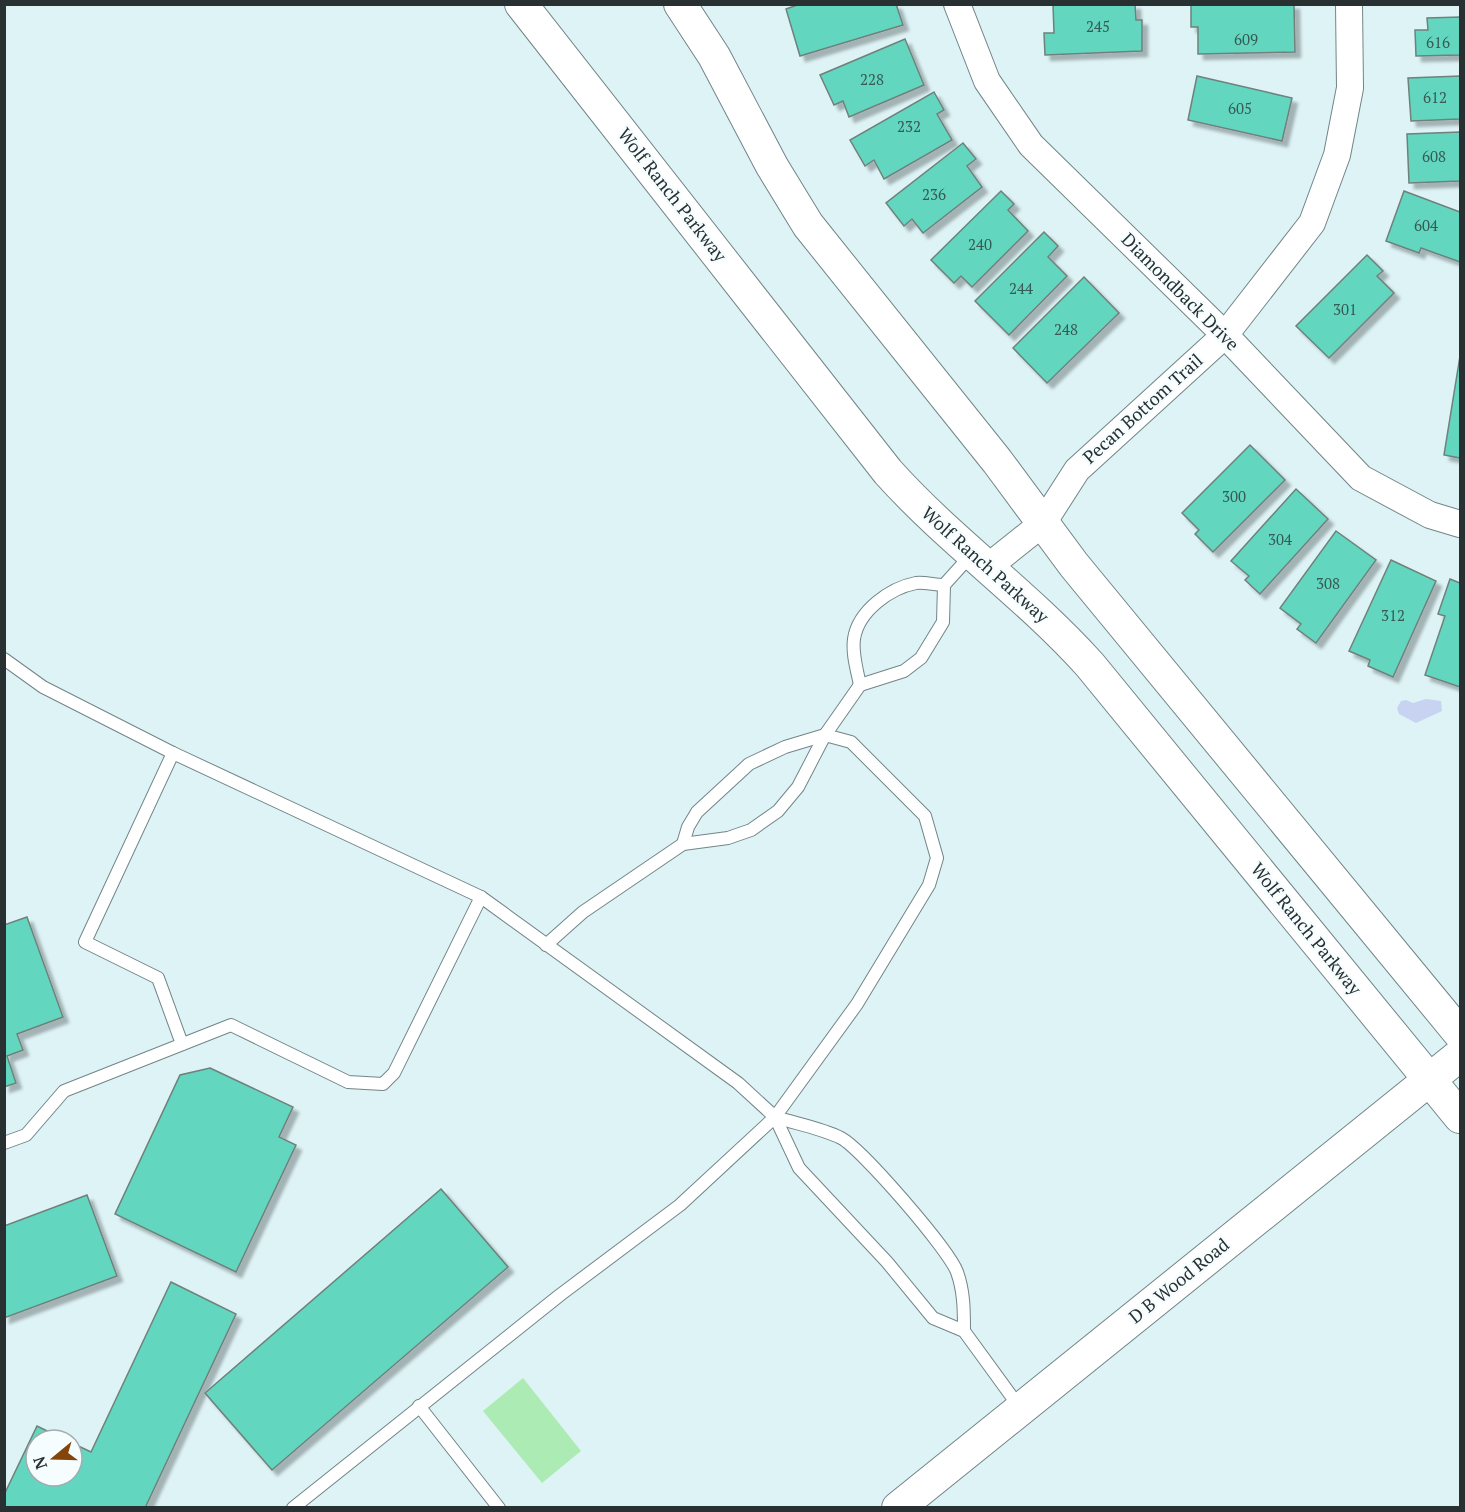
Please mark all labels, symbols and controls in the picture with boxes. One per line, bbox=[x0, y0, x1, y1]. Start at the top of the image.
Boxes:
house number: 245 bbox=[1086, 16, 1110, 36]
house number: 609 bbox=[1234, 29, 1258, 49]
house number: 616 bbox=[1426, 32, 1450, 52]
house number: 228 bbox=[860, 69, 884, 89]
house number: 612 bbox=[1423, 87, 1447, 107]
house number: 605 bbox=[1228, 98, 1252, 118]
house number: 232 bbox=[897, 116, 921, 136]
street label: Wolf Ranch Parkway bbox=[613, 123, 733, 267]
house number: 608 bbox=[1422, 146, 1446, 166]
house number: 236 bbox=[922, 184, 946, 204]
house number: 604 bbox=[1414, 215, 1438, 235]
street label: Diamondback Drive bbox=[1117, 227, 1245, 355]
house number: 240 bbox=[968, 234, 992, 254]
house number: 244 bbox=[1009, 278, 1033, 298]
house number: 301 bbox=[1333, 299, 1357, 319]
house number: 248 bbox=[1054, 319, 1078, 339]
street label: Pecan Bottom Trail bbox=[1077, 348, 1207, 468]
house number: 300 bbox=[1222, 486, 1246, 506]
street label: Wolf Ranch Parkway bbox=[917, 501, 1055, 628]
house number: 304 bbox=[1268, 529, 1292, 549]
house number: 308 bbox=[1316, 573, 1340, 593]
house number: 312 bbox=[1381, 605, 1405, 625]
street label: Wolf Ranch Parkway bbox=[1246, 857, 1368, 1000]
street label: D B Wood Road bbox=[1123, 1232, 1234, 1328]
north arrow bbox=[24, 1428, 84, 1488]
text: N bbox=[27, 1454, 52, 1472]

